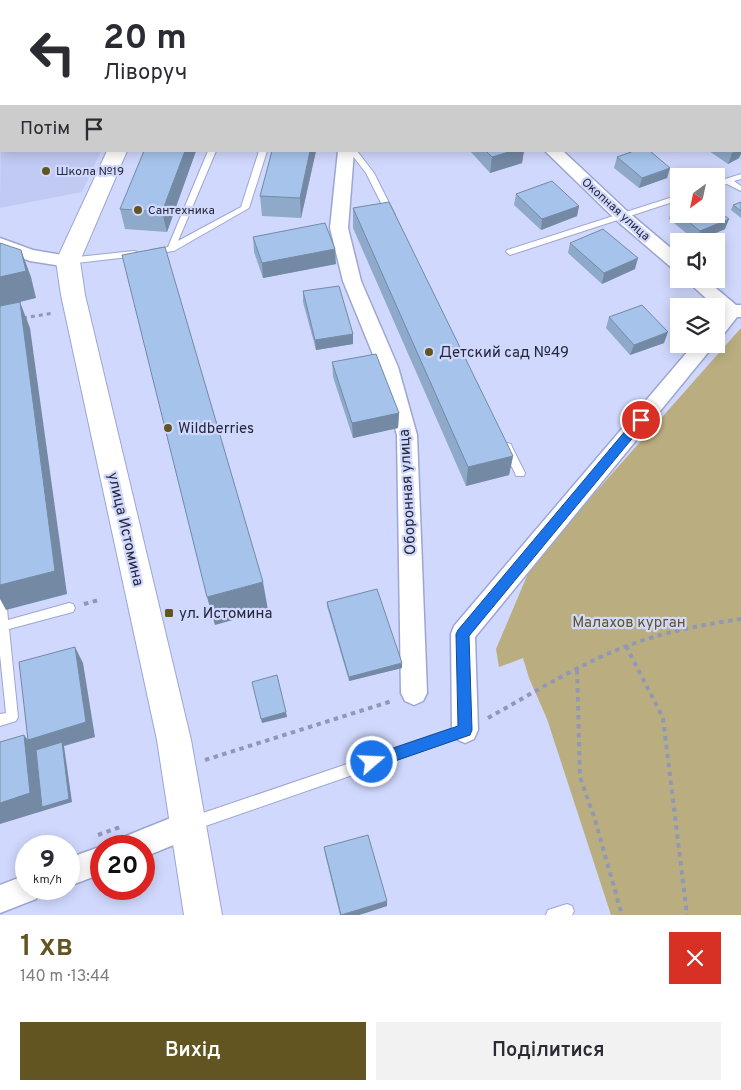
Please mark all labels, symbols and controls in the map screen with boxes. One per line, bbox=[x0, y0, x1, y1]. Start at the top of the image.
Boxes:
text: 20 m bbox=[103, 17, 187, 61]
icon: left bbox=[20, 20, 85, 85]
text: Ліворуч bbox=[103, 60, 187, 87]
icon: arrive bbox=[80, 115, 108, 143]
text: Потім bbox=[20, 117, 70, 141]
place label: Школа №19 bbox=[56, 164, 124, 180]
marker: Школа №19 bbox=[40, 165, 52, 177]
north arrow bbox=[670, 168, 725, 222]
map controls bbox=[670, 168, 725, 353]
street label: Окопная улица bbox=[578, 175, 653, 245]
place label: Сантехника bbox=[148, 203, 215, 219]
marker: Сантехника bbox=[132, 204, 144, 216]
button: sound bbox=[670, 233, 725, 288]
button: layers bbox=[670, 298, 725, 353]
place label: Детский сад №49 bbox=[439, 344, 569, 363]
marker: Детский сад №49 bbox=[423, 346, 435, 358]
pin bbox=[620, 399, 662, 441]
icon: arrive bbox=[627, 406, 655, 434]
place label: Wildberries bbox=[178, 420, 254, 439]
marker: Wildberries bbox=[162, 422, 174, 434]
street label: Оборонная улица bbox=[396, 429, 421, 555]
street label: улица Истомина bbox=[102, 471, 147, 588]
place label: ул. Истомина bbox=[179, 605, 272, 624]
marker: ул. Истомина bbox=[163, 607, 175, 619]
park label: Малахов курган bbox=[572, 614, 686, 633]
position arrow bbox=[345, 735, 397, 787]
speed limit sign: 20 bbox=[90, 835, 155, 900]
text: 9 bbox=[40, 845, 55, 877]
text: km/h bbox=[33, 872, 62, 888]
text: 1 хв bbox=[20, 929, 73, 966]
button: close bbox=[669, 932, 721, 984]
text: 140 m · 13:44 bbox=[20, 967, 110, 987]
button: Вихід bbox=[20, 1022, 366, 1080]
button: Поділитися bbox=[376, 1022, 721, 1080]

